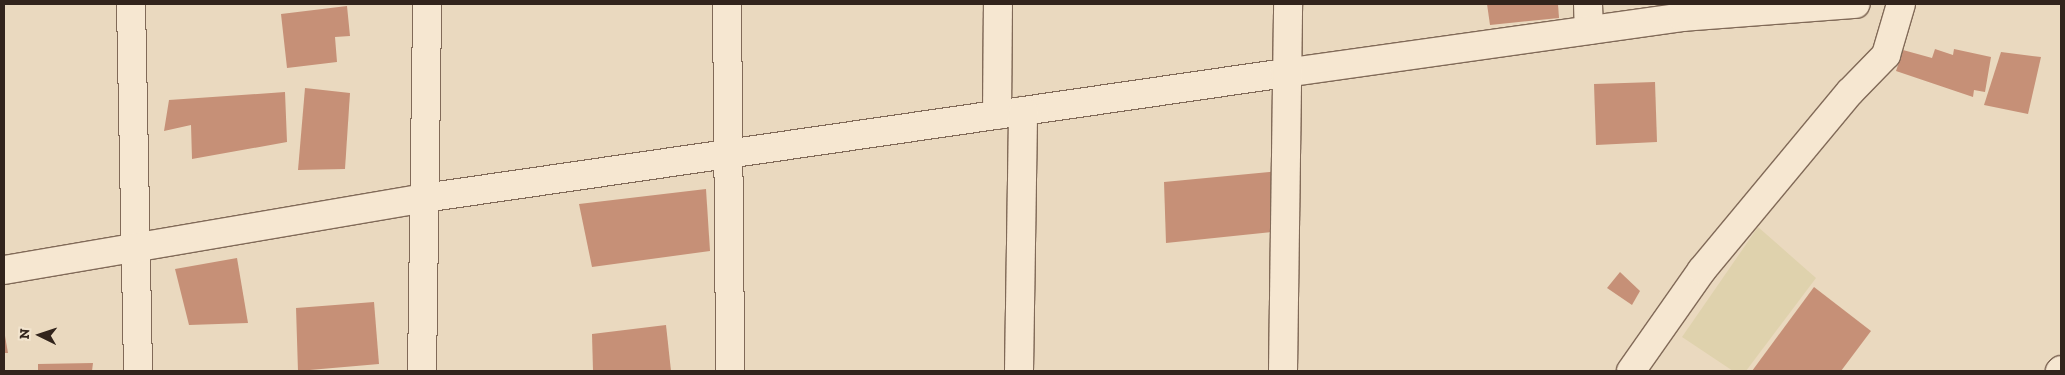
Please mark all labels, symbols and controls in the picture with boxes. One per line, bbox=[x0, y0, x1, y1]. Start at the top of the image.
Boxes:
north arrow bbox=[15, 310, 65, 360]
text: N bbox=[16, 328, 33, 340]

